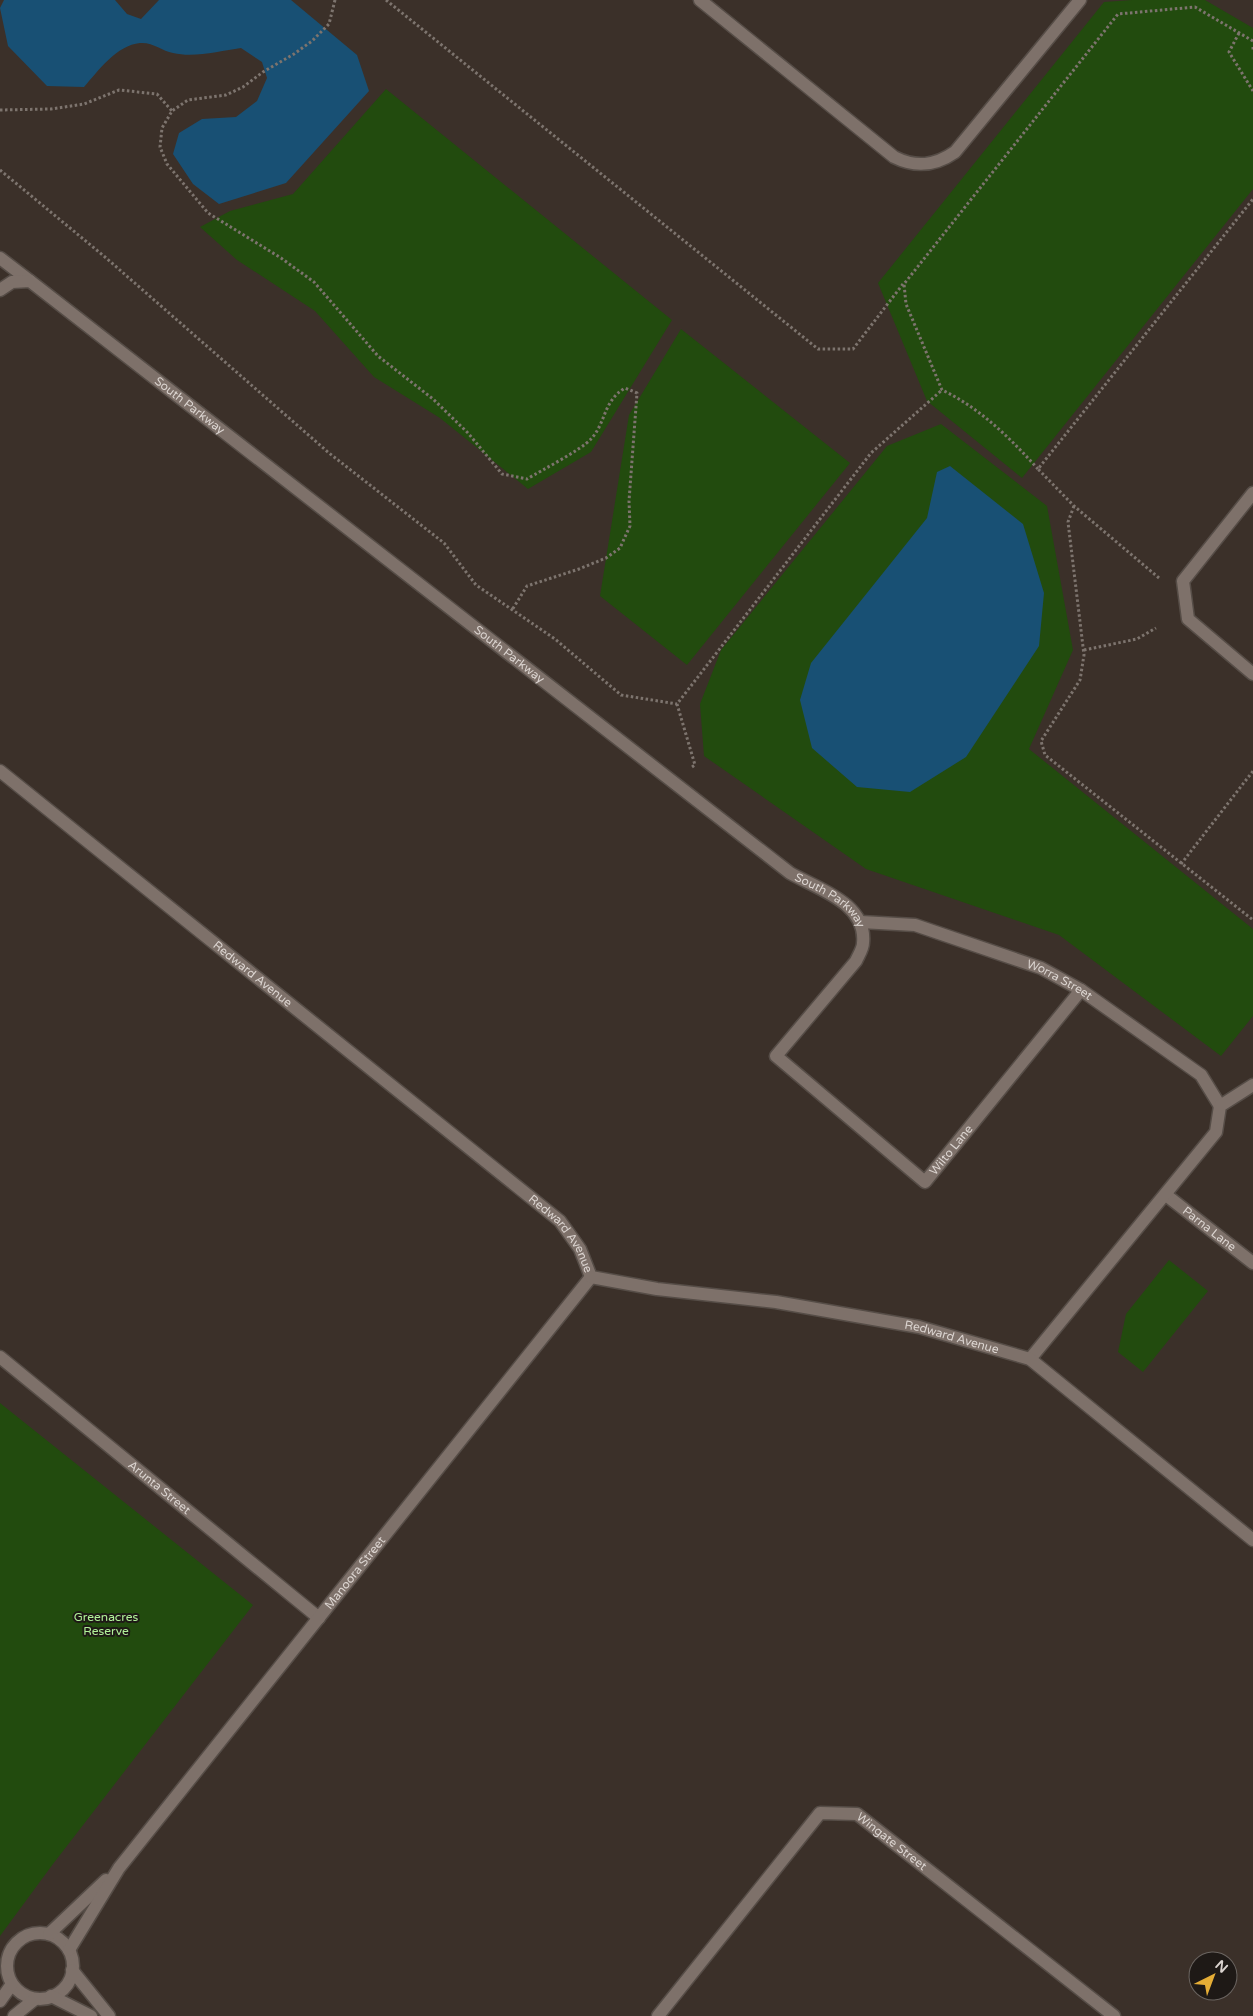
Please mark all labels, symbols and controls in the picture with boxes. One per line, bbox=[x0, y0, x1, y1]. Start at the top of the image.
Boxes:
street label: South Parkway bbox=[152, 374, 228, 438]
street label: South Parkway bbox=[471, 623, 548, 686]
street label: South Parkway bbox=[793, 870, 868, 930]
street label: Redward Avenue bbox=[210, 938, 295, 1010]
street label: Worra Street bbox=[1025, 957, 1095, 1003]
street label: Wilto Lane bbox=[926, 1122, 976, 1178]
street label: Redward Avenue bbox=[526, 1192, 596, 1275]
street label: Parna Lane bbox=[1180, 1204, 1239, 1254]
street label: Redward Avenue bbox=[904, 1318, 1001, 1357]
street label: Arunta Street bbox=[125, 1458, 194, 1517]
street label: Manoora Street bbox=[322, 1533, 388, 1612]
park label: Greenacres Reserve bbox=[74, 1610, 138, 1638]
street label: Wingate Street bbox=[854, 1809, 930, 1873]
north arrow bbox=[1188, 1951, 1238, 2001]
text: N bbox=[1211, 1957, 1231, 1977]

